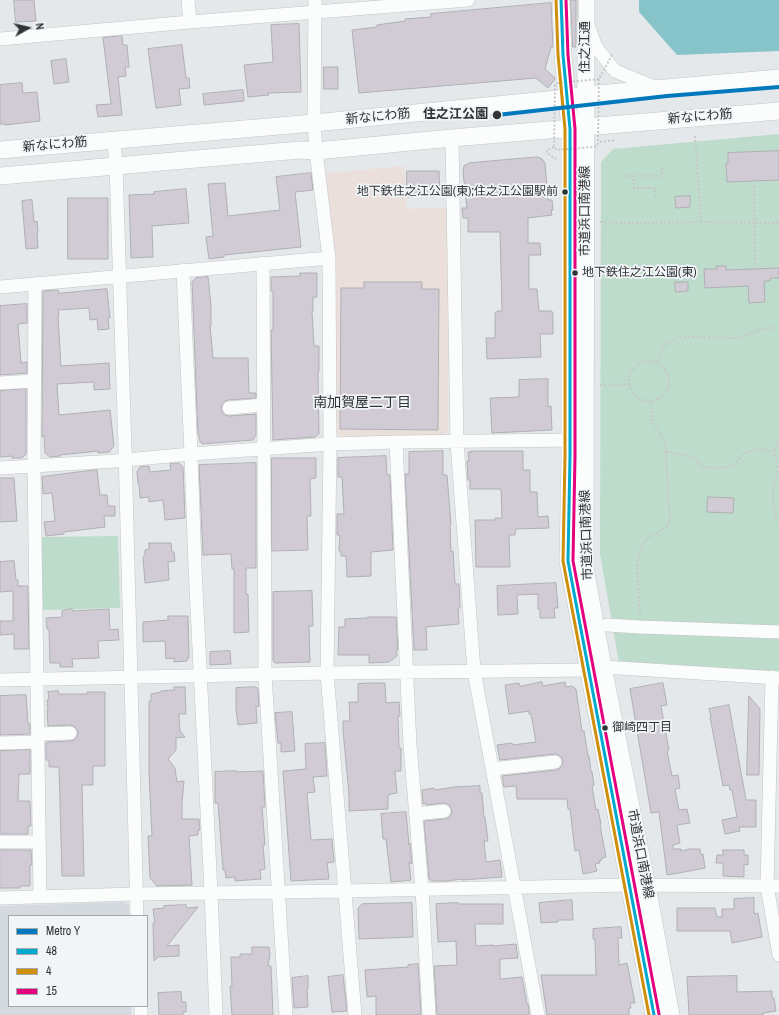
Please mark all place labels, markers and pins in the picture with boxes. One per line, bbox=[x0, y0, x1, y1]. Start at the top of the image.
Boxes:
place label: 住之江公園 bbox=[423, 107, 488, 123]
marker: 住之江公園 bbox=[491, 109, 503, 121]
place label: 地下鉄住之江公園(東);住之江公園駅前 bbox=[357, 185, 558, 199]
marker: 地下鉄住之江公園(東);住之江公園駅前 bbox=[560, 187, 570, 197]
place label: 地下鉄住之江公園(東) bbox=[582, 266, 697, 280]
marker: 地下鉄住之江公園(東) bbox=[570, 268, 580, 278]
place label: 御崎四丁目 bbox=[612, 721, 672, 735]
marker: 御崎四丁目 bbox=[600, 723, 610, 733]

